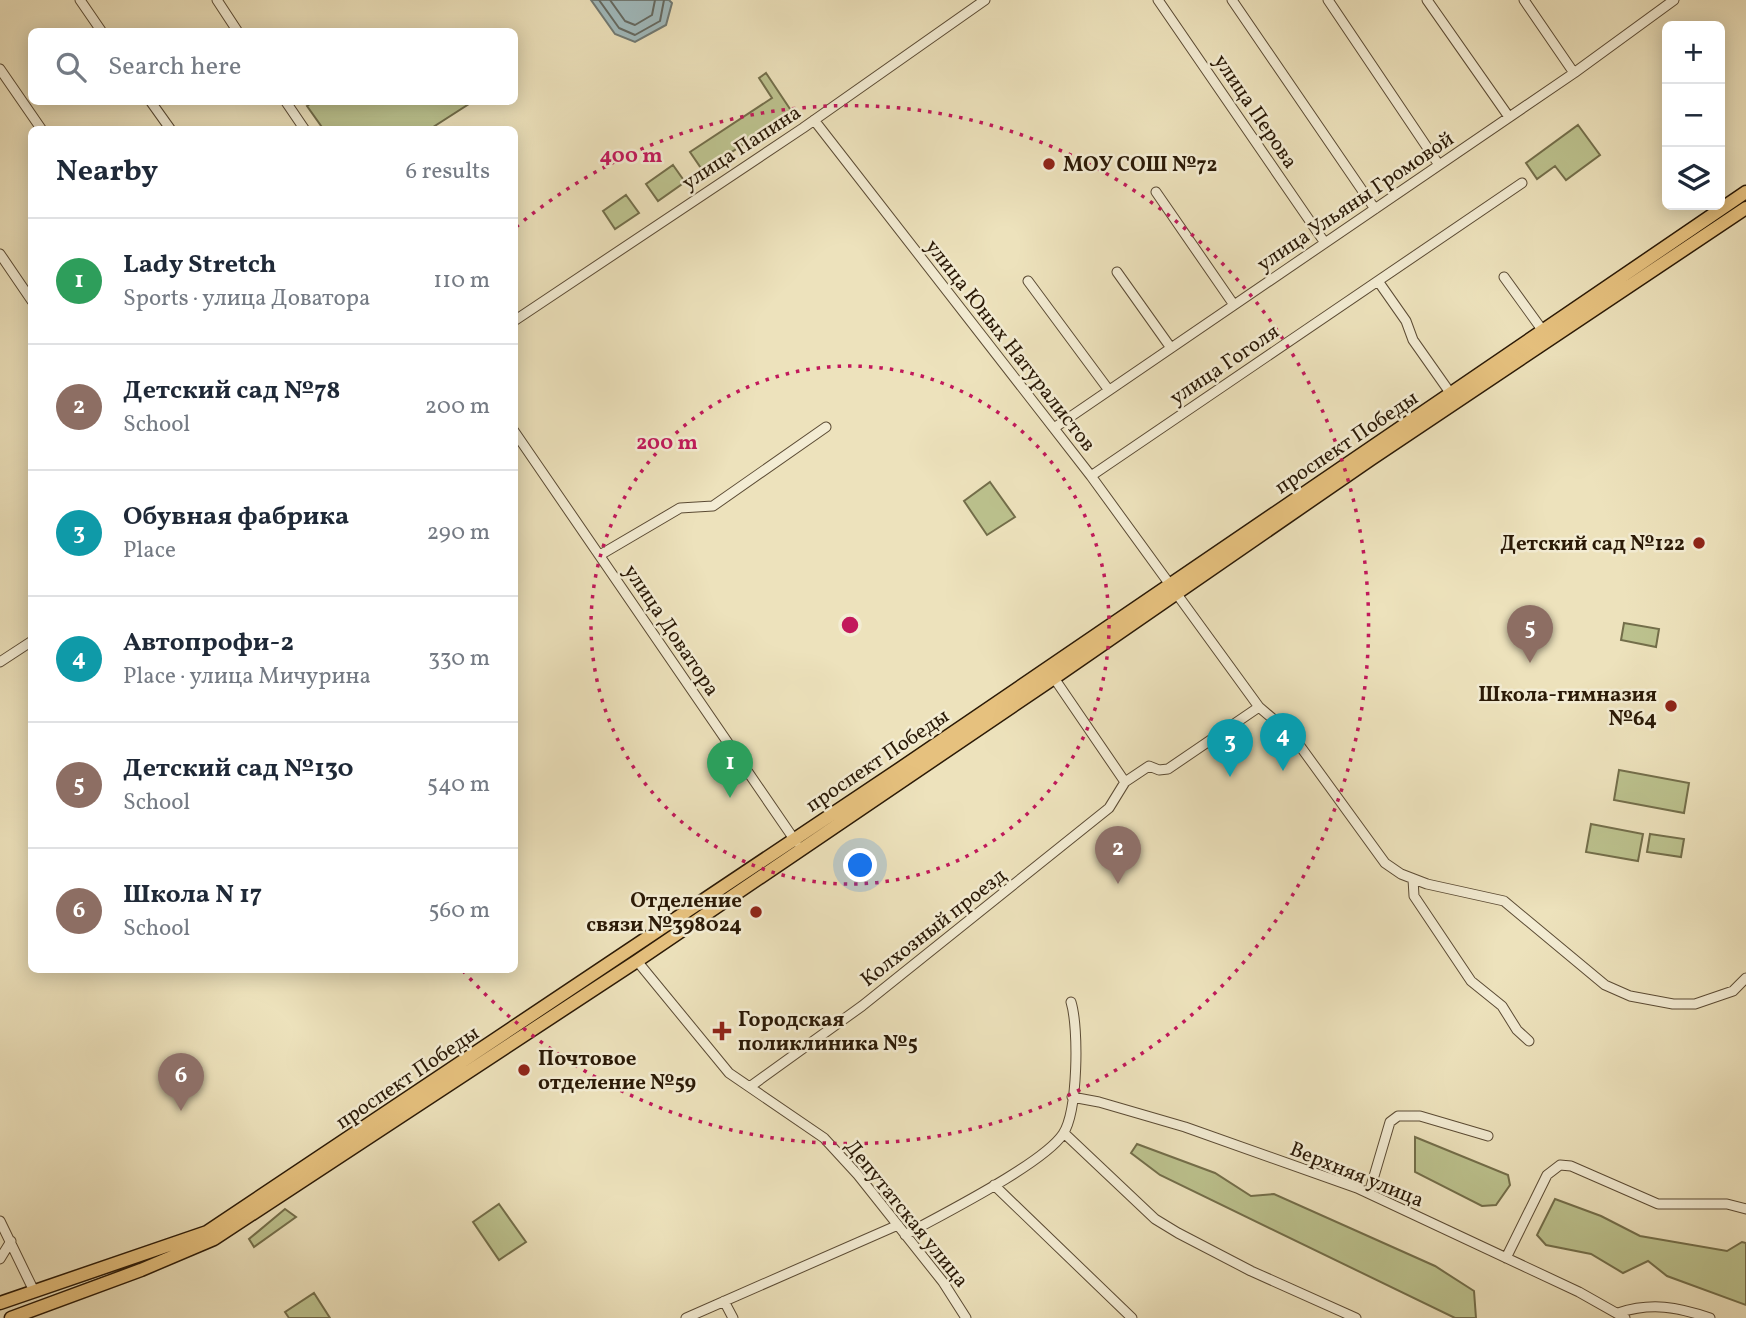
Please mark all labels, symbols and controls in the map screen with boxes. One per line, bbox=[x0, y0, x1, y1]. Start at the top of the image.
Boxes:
map controls bbox=[1662, 21, 1725, 210]
button: + bbox=[1662, 21, 1725, 84]
search box bbox=[28, 28, 518, 105]
icon: search bbox=[52, 48, 90, 86]
text: Search here bbox=[108, 49, 241, 85]
street label: улица Перова bbox=[1206, 49, 1304, 175]
button: − bbox=[1662, 84, 1725, 147]
street label: улица Папина bbox=[676, 99, 807, 198]
street label: улица Ульяны Громовой bbox=[1251, 125, 1460, 279]
text: 400 m bbox=[600, 142, 662, 171]
button: layers bbox=[1662, 147, 1725, 210]
text: Nearby bbox=[56, 151, 158, 193]
place label: МОУ СОШ №72 bbox=[1063, 151, 1217, 180]
text: 6 results bbox=[406, 156, 490, 188]
marker: МОУ СОШ №72 bbox=[1041, 156, 1057, 172]
street label: улица Юных Натуралистов bbox=[918, 234, 1102, 458]
text: Lady Stretch bbox=[123, 247, 276, 283]
text: 1 bbox=[74, 265, 84, 297]
text: 110 m bbox=[433, 265, 490, 297]
text: Sports · улица Доватора bbox=[123, 283, 370, 315]
street label: улица Гоголя bbox=[1164, 318, 1286, 413]
text: Детский сад №78 bbox=[123, 373, 341, 409]
street label: проспект Победы bbox=[1269, 384, 1424, 502]
text: 2 bbox=[73, 391, 85, 423]
text: 200 m bbox=[425, 391, 490, 423]
text: School bbox=[123, 409, 190, 441]
text: 200 m bbox=[636, 429, 698, 458]
text: Обувная фабрика bbox=[123, 499, 349, 535]
text: 3 bbox=[73, 517, 85, 549]
text: 290 m bbox=[427, 517, 490, 549]
place label: Детский сад №122 bbox=[1500, 530, 1685, 559]
text: Place bbox=[123, 535, 176, 567]
marker: Детский сад №122 bbox=[1691, 535, 1707, 551]
street label: улица Доватора bbox=[616, 559, 726, 703]
pin: 5 bbox=[1507, 605, 1553, 663]
centre of rings bbox=[838, 613, 862, 637]
text: Автопрофи-2 bbox=[123, 625, 294, 661]
text: 4 bbox=[72, 643, 86, 675]
text: 330 m bbox=[428, 643, 490, 675]
text: Place · улица Мичурина bbox=[123, 661, 371, 693]
place label: Школа-гимназия №64 bbox=[1478, 681, 1657, 734]
marker: Школа-гимназия №64 bbox=[1663, 698, 1679, 714]
street label: проспект Победы bbox=[800, 702, 955, 820]
pin: 4 bbox=[1260, 713, 1306, 771]
pin: 3 bbox=[1207, 719, 1253, 777]
pin: 1 bbox=[707, 740, 753, 798]
text: Детский сад №130 bbox=[123, 751, 354, 787]
text: 5 bbox=[73, 769, 85, 801]
text: 540 m bbox=[427, 769, 490, 801]
text: School bbox=[123, 787, 190, 819]
pin: 2 bbox=[1095, 826, 1141, 884]
your location bbox=[843, 848, 877, 882]
street label: Колхозный проезд bbox=[855, 862, 1013, 994]
text: Школа N 17 bbox=[123, 877, 262, 913]
place label: Отделение связи №398024 bbox=[586, 887, 742, 940]
text: 6 bbox=[73, 895, 85, 927]
text: 560 m bbox=[429, 895, 490, 927]
marker: Отделение связи №398024 bbox=[748, 904, 764, 920]
text: School bbox=[123, 913, 190, 945]
place label: Городская поликлиника №5 bbox=[738, 1006, 918, 1059]
street label: проспект Победы bbox=[330, 1019, 485, 1137]
marker: Городская поликлиника №5 bbox=[712, 1021, 732, 1041]
place label: Почтовое отделение №59 bbox=[538, 1045, 696, 1098]
pin: 6 bbox=[158, 1053, 204, 1111]
marker: Почтовое отделение №59 bbox=[516, 1062, 532, 1078]
street label: Депутатская улица bbox=[837, 1134, 975, 1294]
street label: Верхняя улица bbox=[1285, 1135, 1428, 1215]

